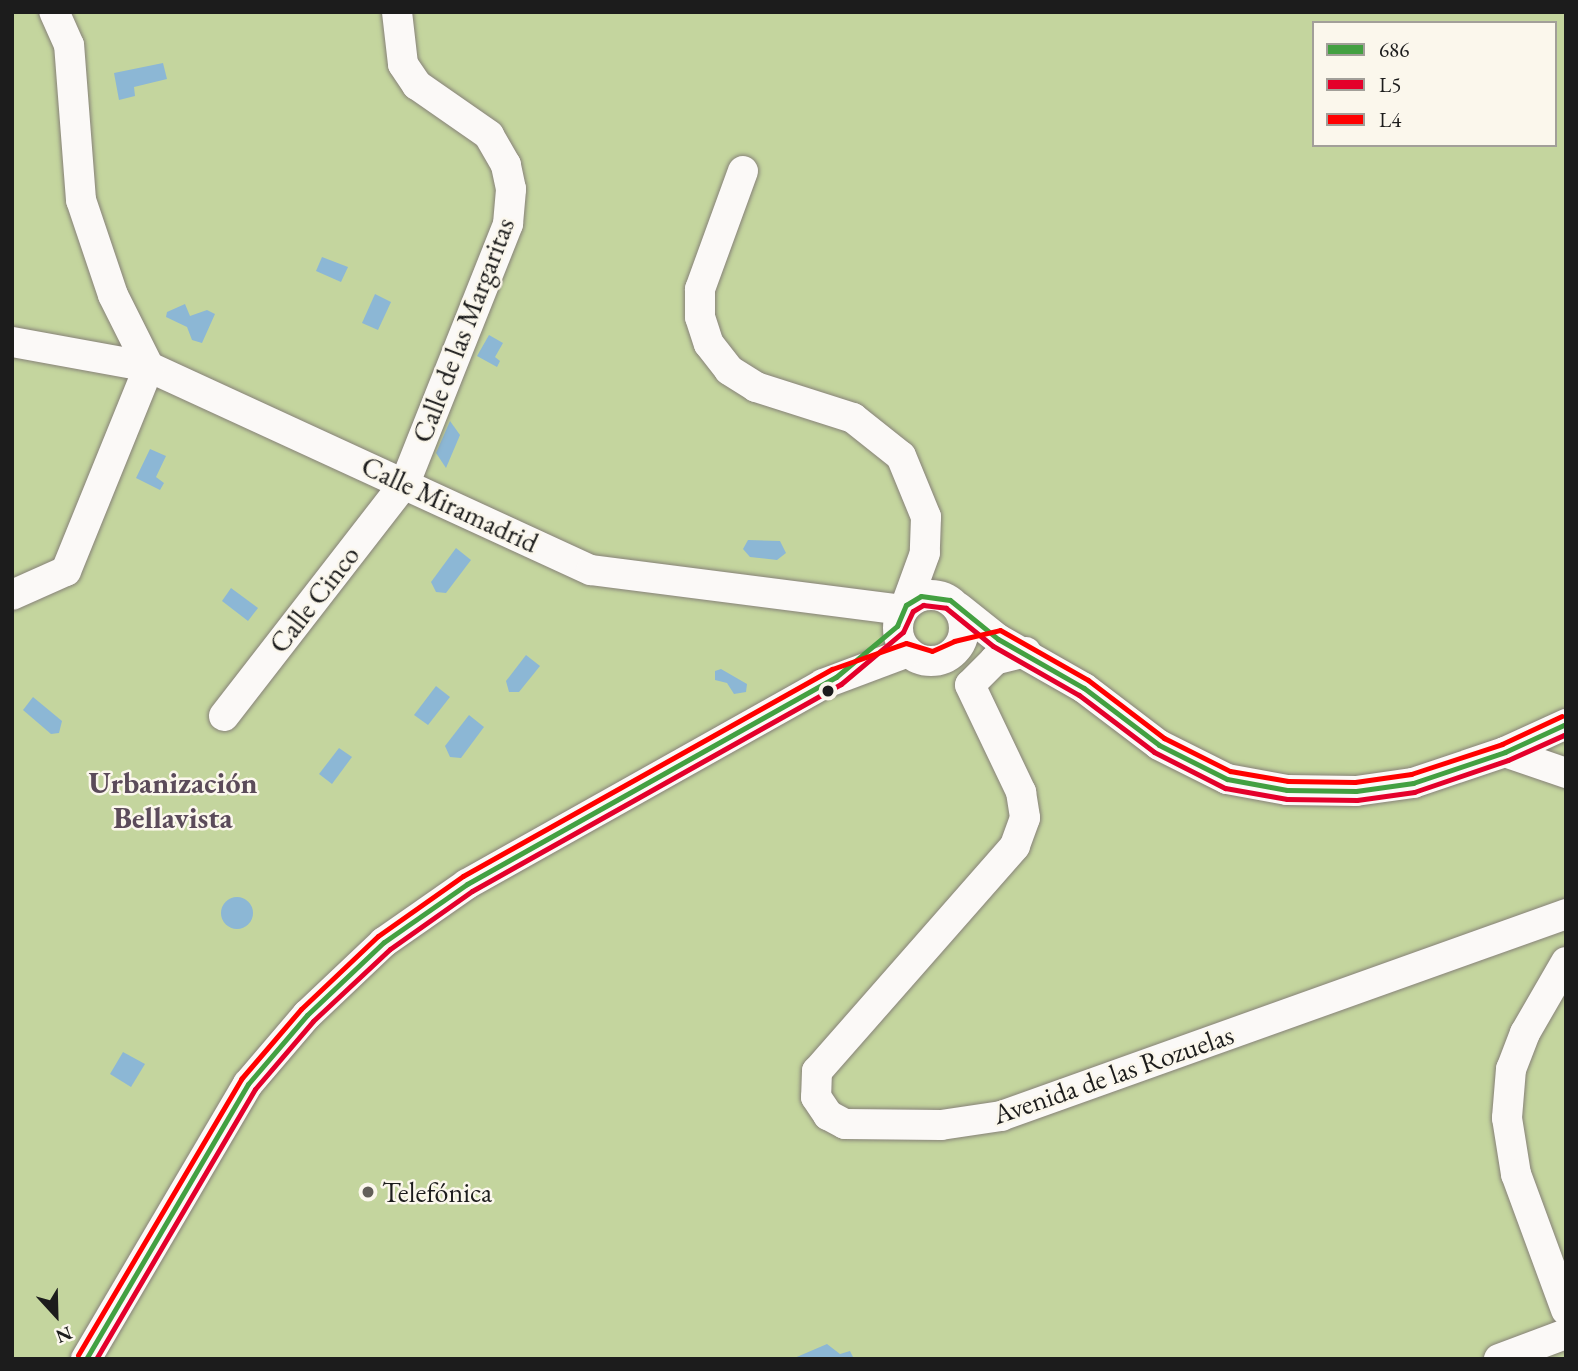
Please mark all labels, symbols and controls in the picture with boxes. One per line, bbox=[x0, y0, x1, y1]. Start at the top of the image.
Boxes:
legend bbox=[1312, 21, 1557, 147]
text: 686 bbox=[1379, 36, 1409, 63]
text: L5 bbox=[1379, 71, 1401, 98]
text: L4 bbox=[1379, 106, 1401, 133]
street label: Calle de las Margaritas bbox=[405, 213, 521, 447]
street label: Calle Miramadrid bbox=[356, 448, 544, 560]
street label: Calle Cinco bbox=[262, 539, 366, 659]
unlabelled marker bbox=[821, 684, 835, 698]
district label: Urbanización Bellavista bbox=[88, 765, 258, 836]
street label: Avenida de las Rozuelas bbox=[988, 1017, 1238, 1131]
place label: Telefónica bbox=[382, 1175, 492, 1209]
marker: Telefónica bbox=[360, 1184, 376, 1200]
north arrow bbox=[21, 1280, 91, 1350]
text: N bbox=[52, 1320, 76, 1349]

